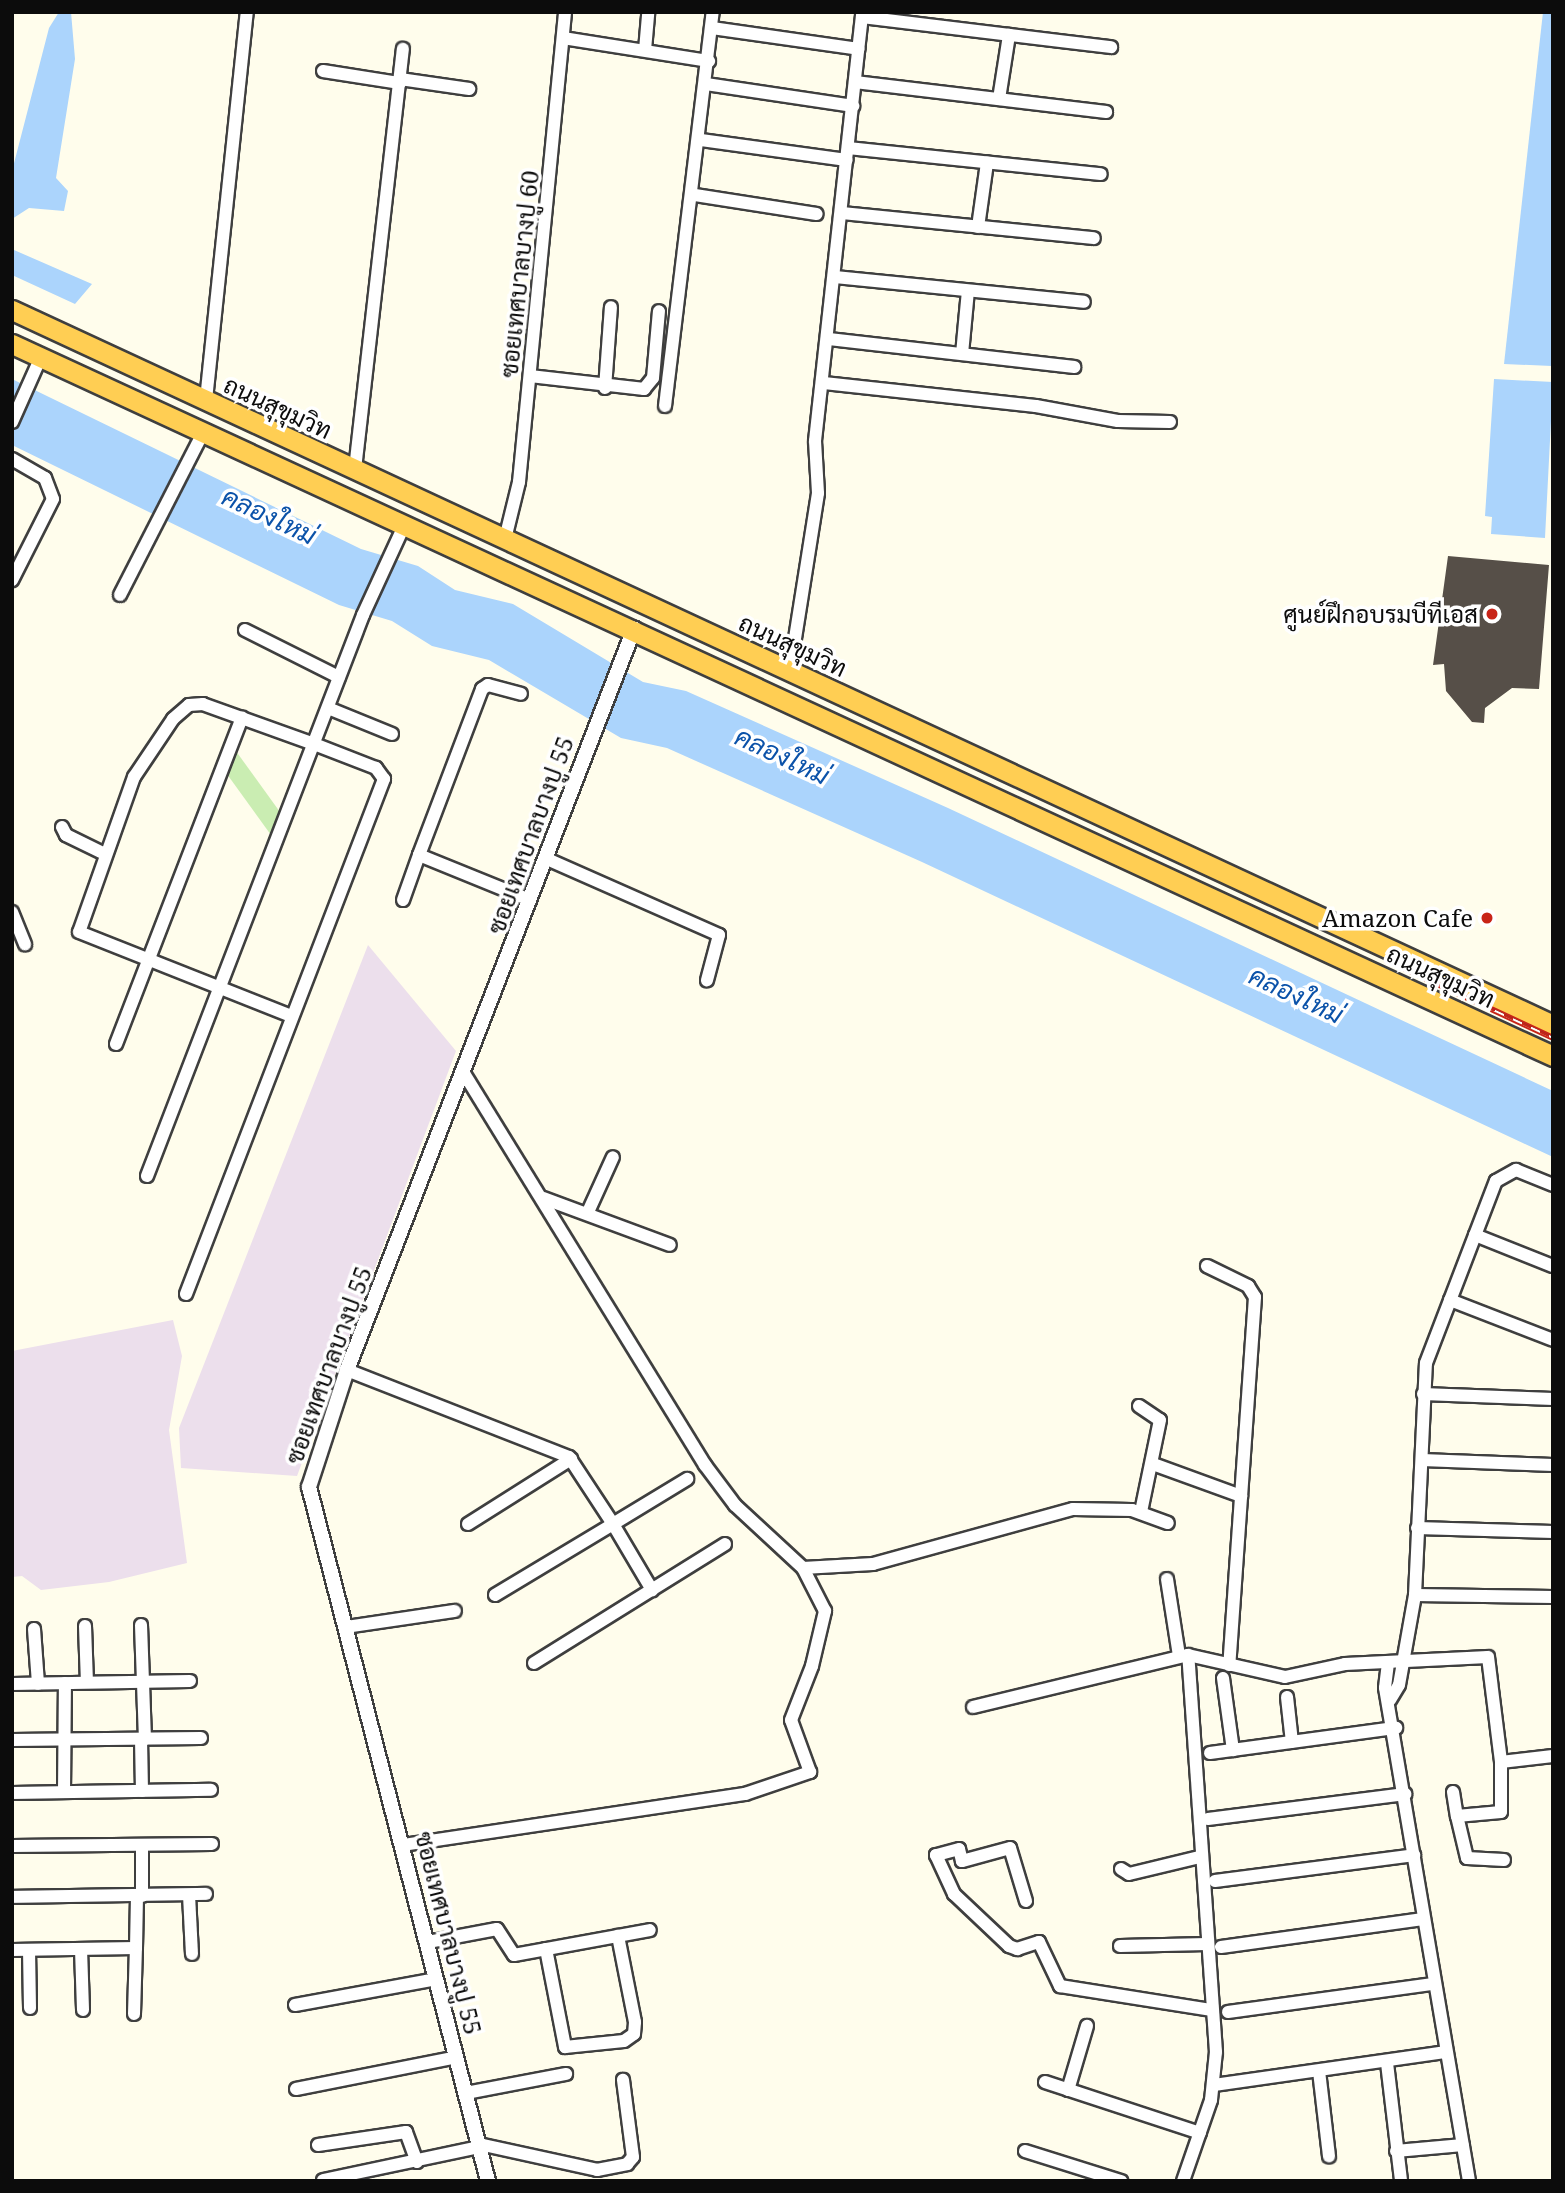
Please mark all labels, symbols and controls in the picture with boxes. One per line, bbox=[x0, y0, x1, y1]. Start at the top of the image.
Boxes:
street label: ซอยเทศบาลบางปู 60 bbox=[494, 169, 544, 379]
street label: ถนนสุขุมวิท bbox=[220, 370, 336, 444]
water label: คลองใหม่ bbox=[217, 481, 321, 551]
place label: ศูนย์ฝึกอบรมบีทีเอส bbox=[1283, 600, 1478, 628]
marker: ศูนย์ฝึกอบรมบีทีเอส bbox=[1484, 606, 1500, 622]
street label: ถนนสุขุมวิท bbox=[735, 608, 851, 682]
water label: คลองใหม่ bbox=[730, 721, 834, 791]
street label: ซอยเทศบาลบางปู 55 bbox=[481, 732, 579, 938]
place label: Amazon Cafe bbox=[1322, 904, 1473, 932]
marker: Amazon Cafe bbox=[1479, 910, 1495, 926]
street label: ถนนสุขุมวิท bbox=[1383, 939, 1499, 1013]
water label: คลองใหม่ bbox=[1244, 960, 1348, 1030]
street label: ซอยเทศบาลบางปู 55 bbox=[279, 1262, 377, 1468]
street label: ซอยเทศบาลบางปู 55 bbox=[410, 1829, 488, 2037]

